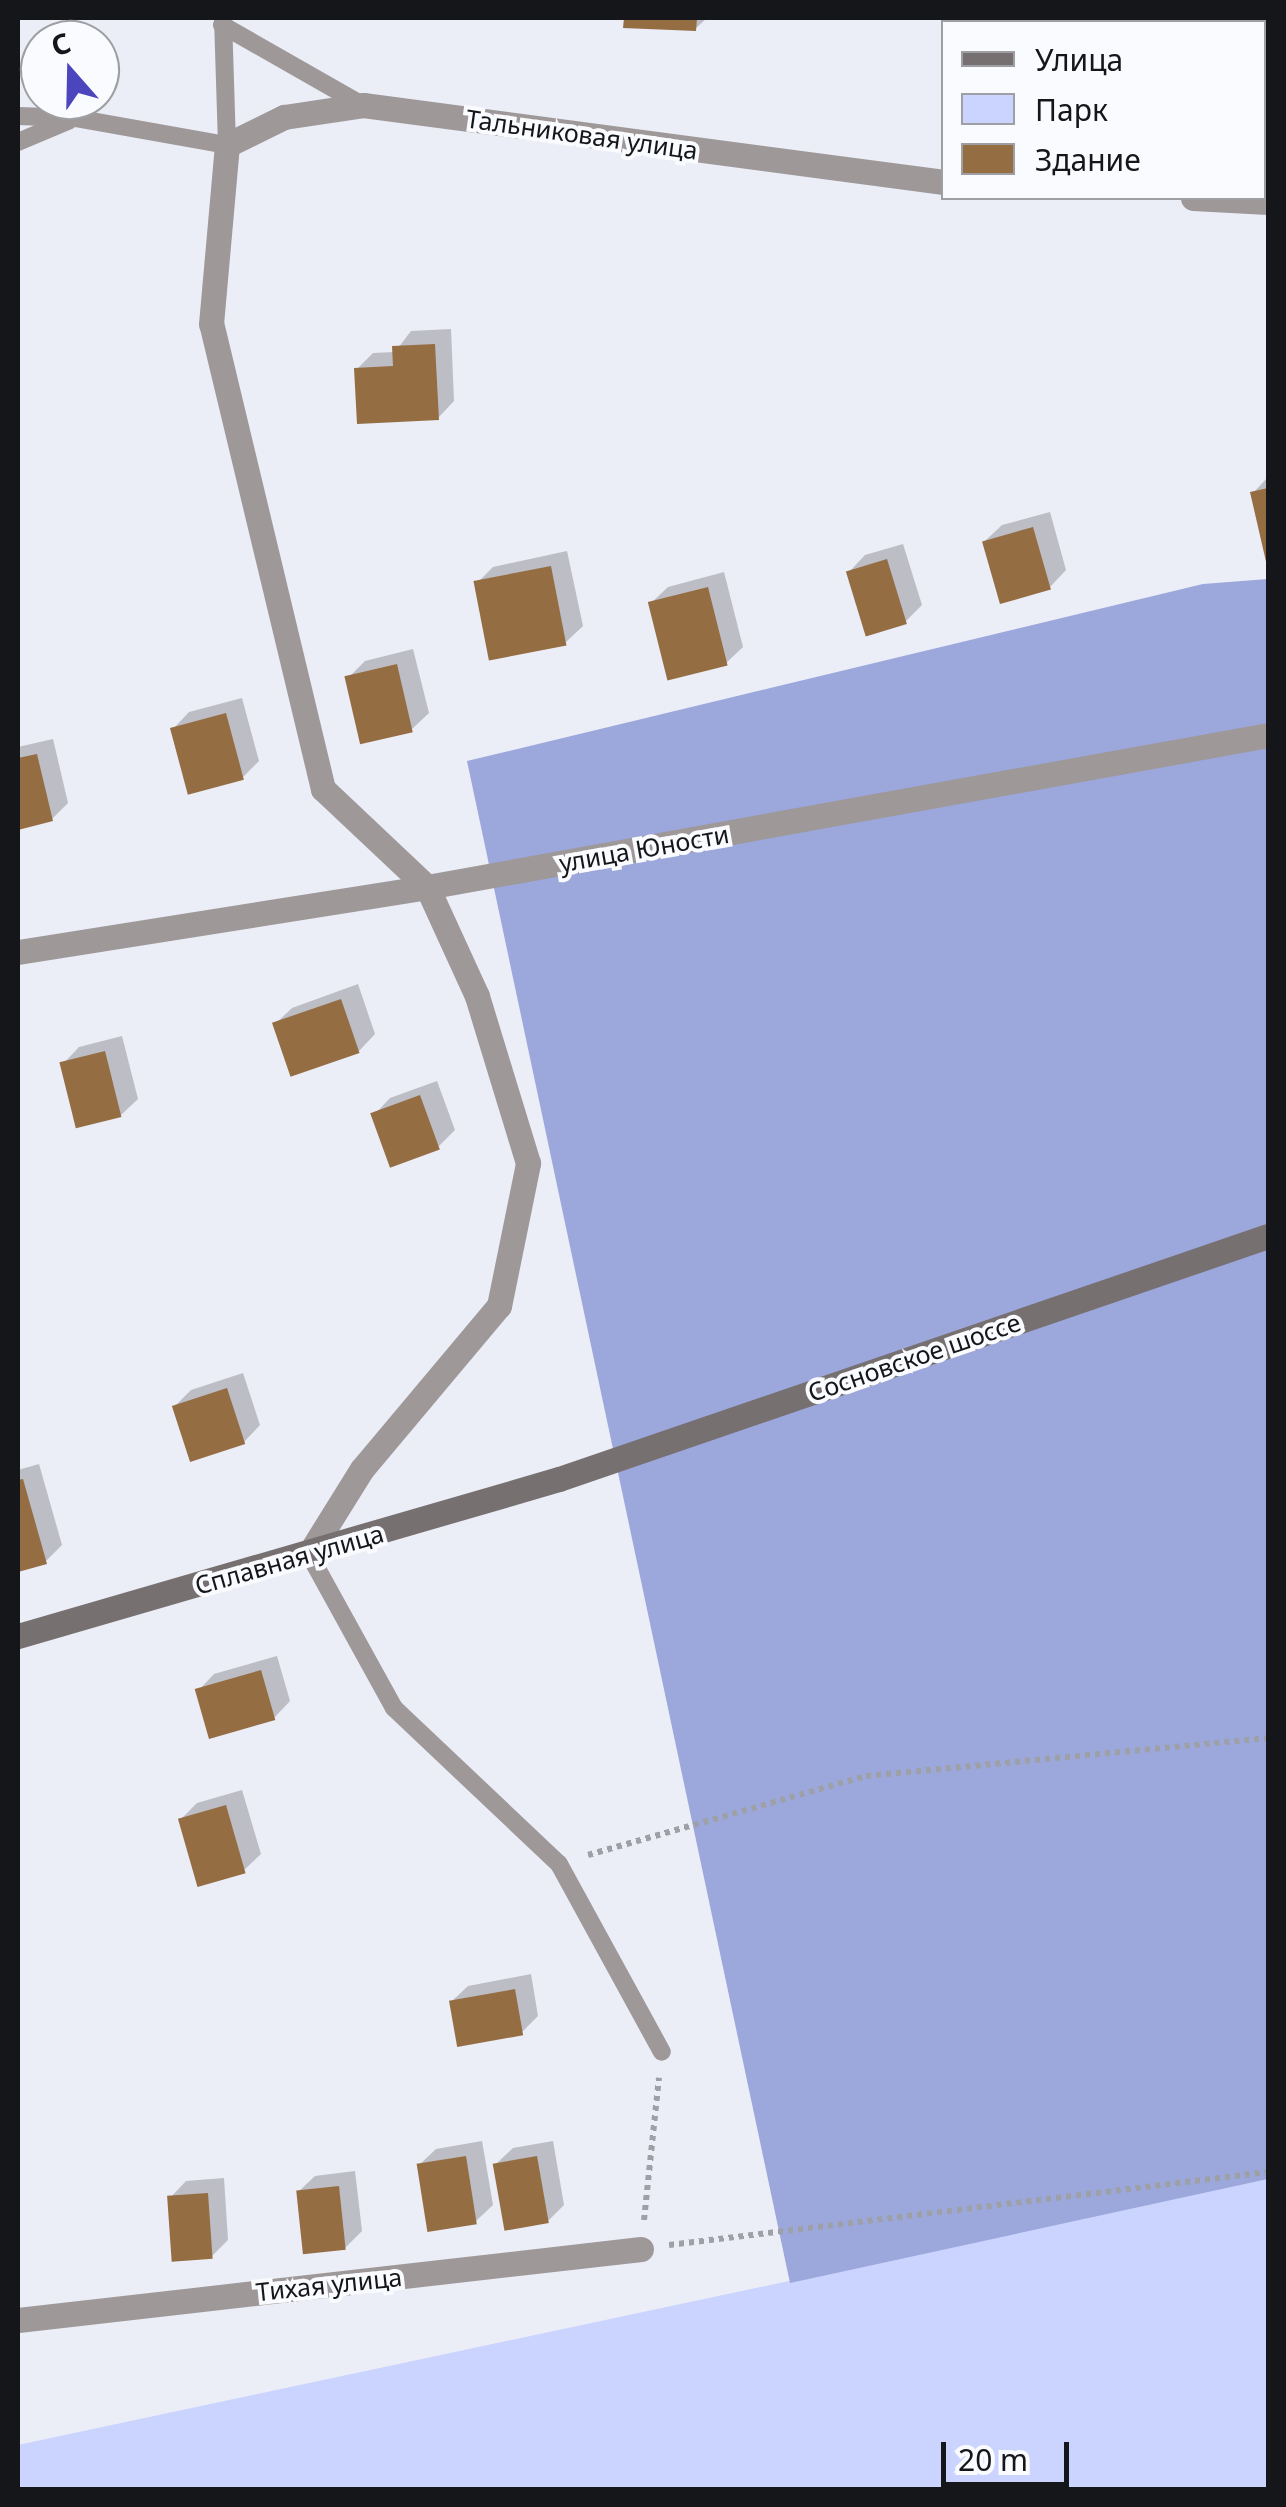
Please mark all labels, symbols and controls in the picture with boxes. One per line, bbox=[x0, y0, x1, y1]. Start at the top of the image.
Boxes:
north arrow bbox=[20, 20, 120, 120]
legend bbox=[941, 20, 1266, 200]
text: С bbox=[45, 23, 75, 65]
text: Улица bbox=[1035, 39, 1123, 80]
text: Парк bbox=[1035, 89, 1108, 130]
street label: Тальниковая улица bbox=[464, 103, 700, 165]
text: Здание bbox=[1035, 139, 1141, 180]
street label: улица Юности bbox=[557, 818, 731, 878]
street label: Сосновское шоссе bbox=[804, 1307, 1024, 1407]
street label: Сплавная улица bbox=[191, 1518, 387, 1600]
street label: Тихая улица bbox=[255, 2261, 403, 2307]
scale bar bbox=[946, 2422, 1074, 2484]
text: 20 m bbox=[958, 2439, 1028, 2480]

